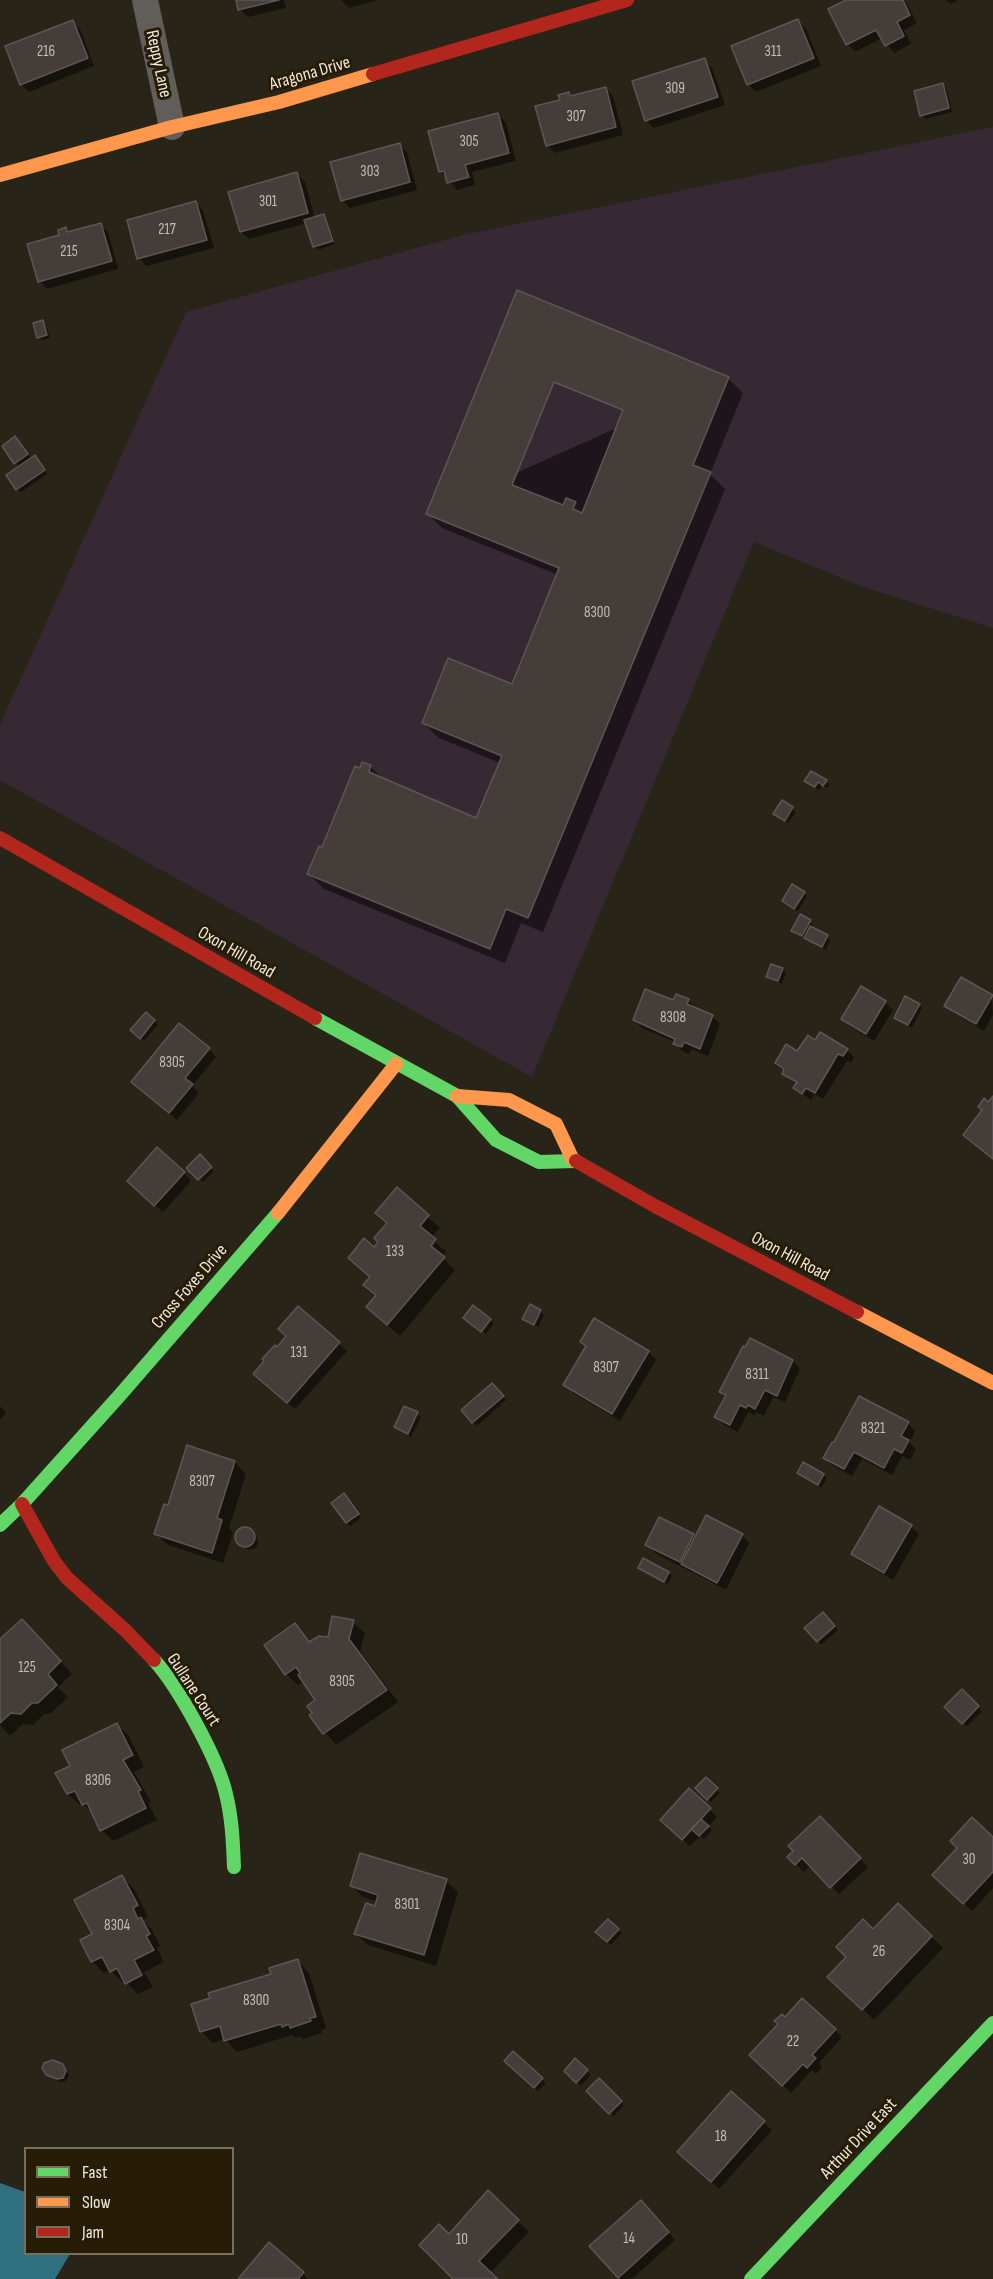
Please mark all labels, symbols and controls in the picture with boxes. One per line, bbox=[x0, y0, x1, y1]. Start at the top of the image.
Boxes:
street label: Reppy Lane bbox=[140, 28, 176, 100]
house number: 216 bbox=[37, 43, 55, 61]
house number: 311 bbox=[765, 43, 781, 61]
street label: Aragona Drive bbox=[267, 52, 353, 96]
house number: 309 bbox=[665, 80, 685, 98]
house number: 307 bbox=[567, 108, 585, 126]
house number: 305 bbox=[460, 133, 478, 151]
house number: 303 bbox=[360, 163, 380, 181]
house number: 301 bbox=[259, 193, 277, 211]
house number: 217 bbox=[158, 221, 176, 239]
house number: 215 bbox=[60, 243, 78, 261]
house number: 8300 bbox=[584, 604, 610, 622]
street label: Oxon Hill Road bbox=[194, 922, 278, 984]
house number: 8308 bbox=[660, 1009, 686, 1027]
house number: 8305 bbox=[159, 1054, 185, 1072]
street label: Oxon Hill Road bbox=[747, 1227, 833, 1287]
street label: Cross Foxes Drive bbox=[147, 1240, 233, 1334]
house number: 133 bbox=[386, 1243, 404, 1261]
house number: 131 bbox=[291, 1344, 307, 1362]
house number: 8307 bbox=[593, 1359, 619, 1377]
house number: 8311 bbox=[745, 1366, 769, 1384]
house number: 8321 bbox=[861, 1420, 885, 1438]
house number: 8307 bbox=[189, 1473, 215, 1491]
street label: Gullane Court bbox=[162, 1650, 224, 1730]
house number: 125 bbox=[18, 1659, 36, 1677]
house number: 8305 bbox=[329, 1673, 355, 1691]
house number: 8306 bbox=[85, 1772, 111, 1790]
house number: 30 bbox=[963, 1851, 975, 1869]
house number: 8301 bbox=[395, 1896, 419, 1914]
house number: 8304 bbox=[104, 1917, 130, 1935]
house number: 26 bbox=[873, 1943, 885, 1961]
house number: 8300 bbox=[243, 1992, 269, 2010]
house number: 22 bbox=[787, 2033, 799, 2051]
street label: Arthur Drive East bbox=[816, 2094, 902, 2184]
house number: 18 bbox=[715, 2128, 727, 2146]
legend bbox=[24, 2147, 234, 2255]
text: Fast bbox=[82, 2162, 107, 2183]
text: Slow bbox=[82, 2192, 111, 2213]
text: Jam bbox=[82, 2222, 104, 2243]
house number: 14 bbox=[623, 2230, 635, 2248]
house number: 10 bbox=[456, 2231, 468, 2249]

